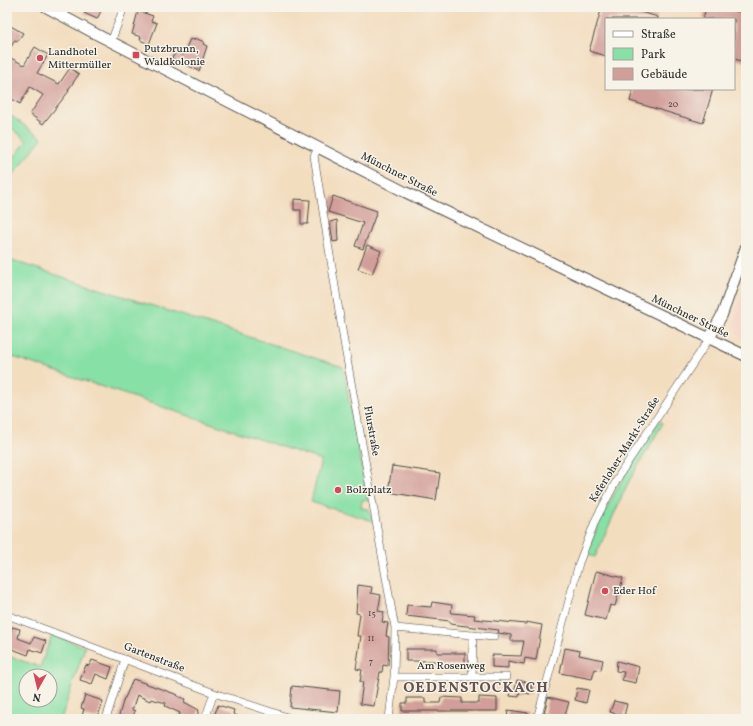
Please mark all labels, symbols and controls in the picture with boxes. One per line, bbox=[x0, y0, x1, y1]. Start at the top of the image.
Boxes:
legend bbox=[605, 18, 735, 90]
text: Straße bbox=[641, 27, 676, 43]
place label: Putzbrunn, Waldkolonie bbox=[144, 42, 205, 70]
place label: Landhotel Mittermüller bbox=[48, 45, 112, 73]
text: Park bbox=[641, 47, 666, 63]
marker: Putzbrunn, Waldkolonie bbox=[131, 50, 141, 60]
marker: Landhotel Mittermüller bbox=[35, 53, 45, 63]
text: Gebäude bbox=[641, 67, 688, 83]
house number: 20 bbox=[668, 98, 679, 111]
street label: Münchner Straße bbox=[358, 149, 440, 201]
street label: Münchner Straße bbox=[649, 292, 731, 342]
street label: Keferloher-Markt-Straße bbox=[586, 394, 664, 506]
street label: Flurstraße bbox=[359, 405, 383, 457]
place label: Bolzplatz bbox=[346, 483, 392, 498]
marker: Bolzplatz bbox=[333, 485, 343, 495]
place label: Eder Hof bbox=[613, 584, 657, 599]
marker: Eder Hof bbox=[600, 586, 610, 596]
house number: 15 bbox=[368, 607, 376, 620]
house number: 11 bbox=[368, 632, 374, 645]
street label: Gartenstraße bbox=[121, 640, 187, 676]
house number: 7 bbox=[369, 655, 373, 668]
street label: Am Rosenweg bbox=[417, 659, 485, 674]
north arrow bbox=[18, 668, 58, 708]
district label: OEDENSTOCKACH bbox=[403, 678, 549, 699]
text: N bbox=[32, 688, 42, 704]

